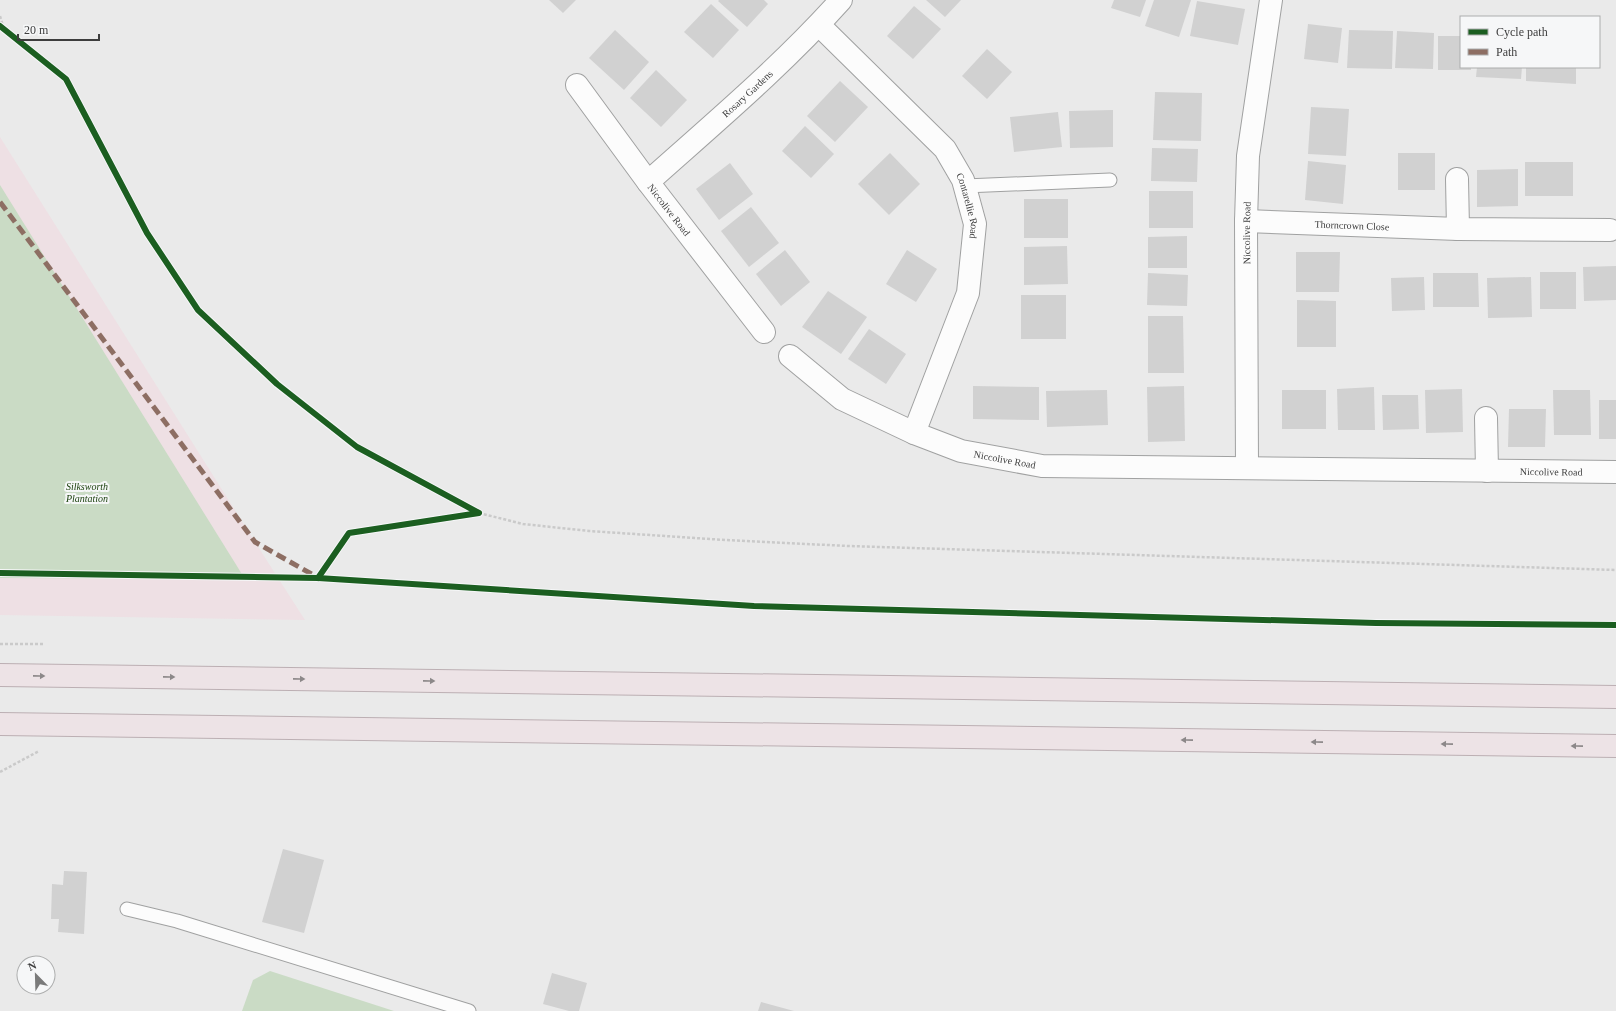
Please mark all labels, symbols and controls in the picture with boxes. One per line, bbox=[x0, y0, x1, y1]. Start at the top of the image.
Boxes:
scale bar bbox=[18, 16, 99, 42]
legend bbox=[1460, 16, 1600, 68]
text: 20 m bbox=[24, 23, 49, 37]
text: Cycle path bbox=[1496, 25, 1548, 39]
text: Path bbox=[1496, 45, 1517, 59]
street label: Rosary Gardens bbox=[720, 68, 775, 119]
street label: Contarellie Road bbox=[954, 171, 980, 239]
street label: Niccolive Road bbox=[646, 181, 693, 238]
street label: Niccolive Road bbox=[1240, 202, 1252, 264]
street label: Thorncrown Close bbox=[1314, 218, 1390, 232]
street label: Niccolive Road bbox=[973, 448, 1037, 470]
street label: Niccolive Road bbox=[1520, 465, 1583, 477]
park label: Silksworth Plantation bbox=[65, 481, 108, 504]
one-way arrow bbox=[33, 673, 46, 679]
one-way arrow bbox=[163, 674, 176, 680]
one-way arrow bbox=[293, 676, 306, 682]
one-way arrow bbox=[423, 678, 436, 684]
one-way arrow bbox=[1181, 737, 1193, 744]
one-way arrow bbox=[1310, 739, 1323, 745]
one-way arrow bbox=[1440, 741, 1453, 747]
one-way arrow bbox=[1570, 743, 1583, 749]
north arrow bbox=[16, 955, 56, 995]
text: N bbox=[26, 959, 38, 973]

